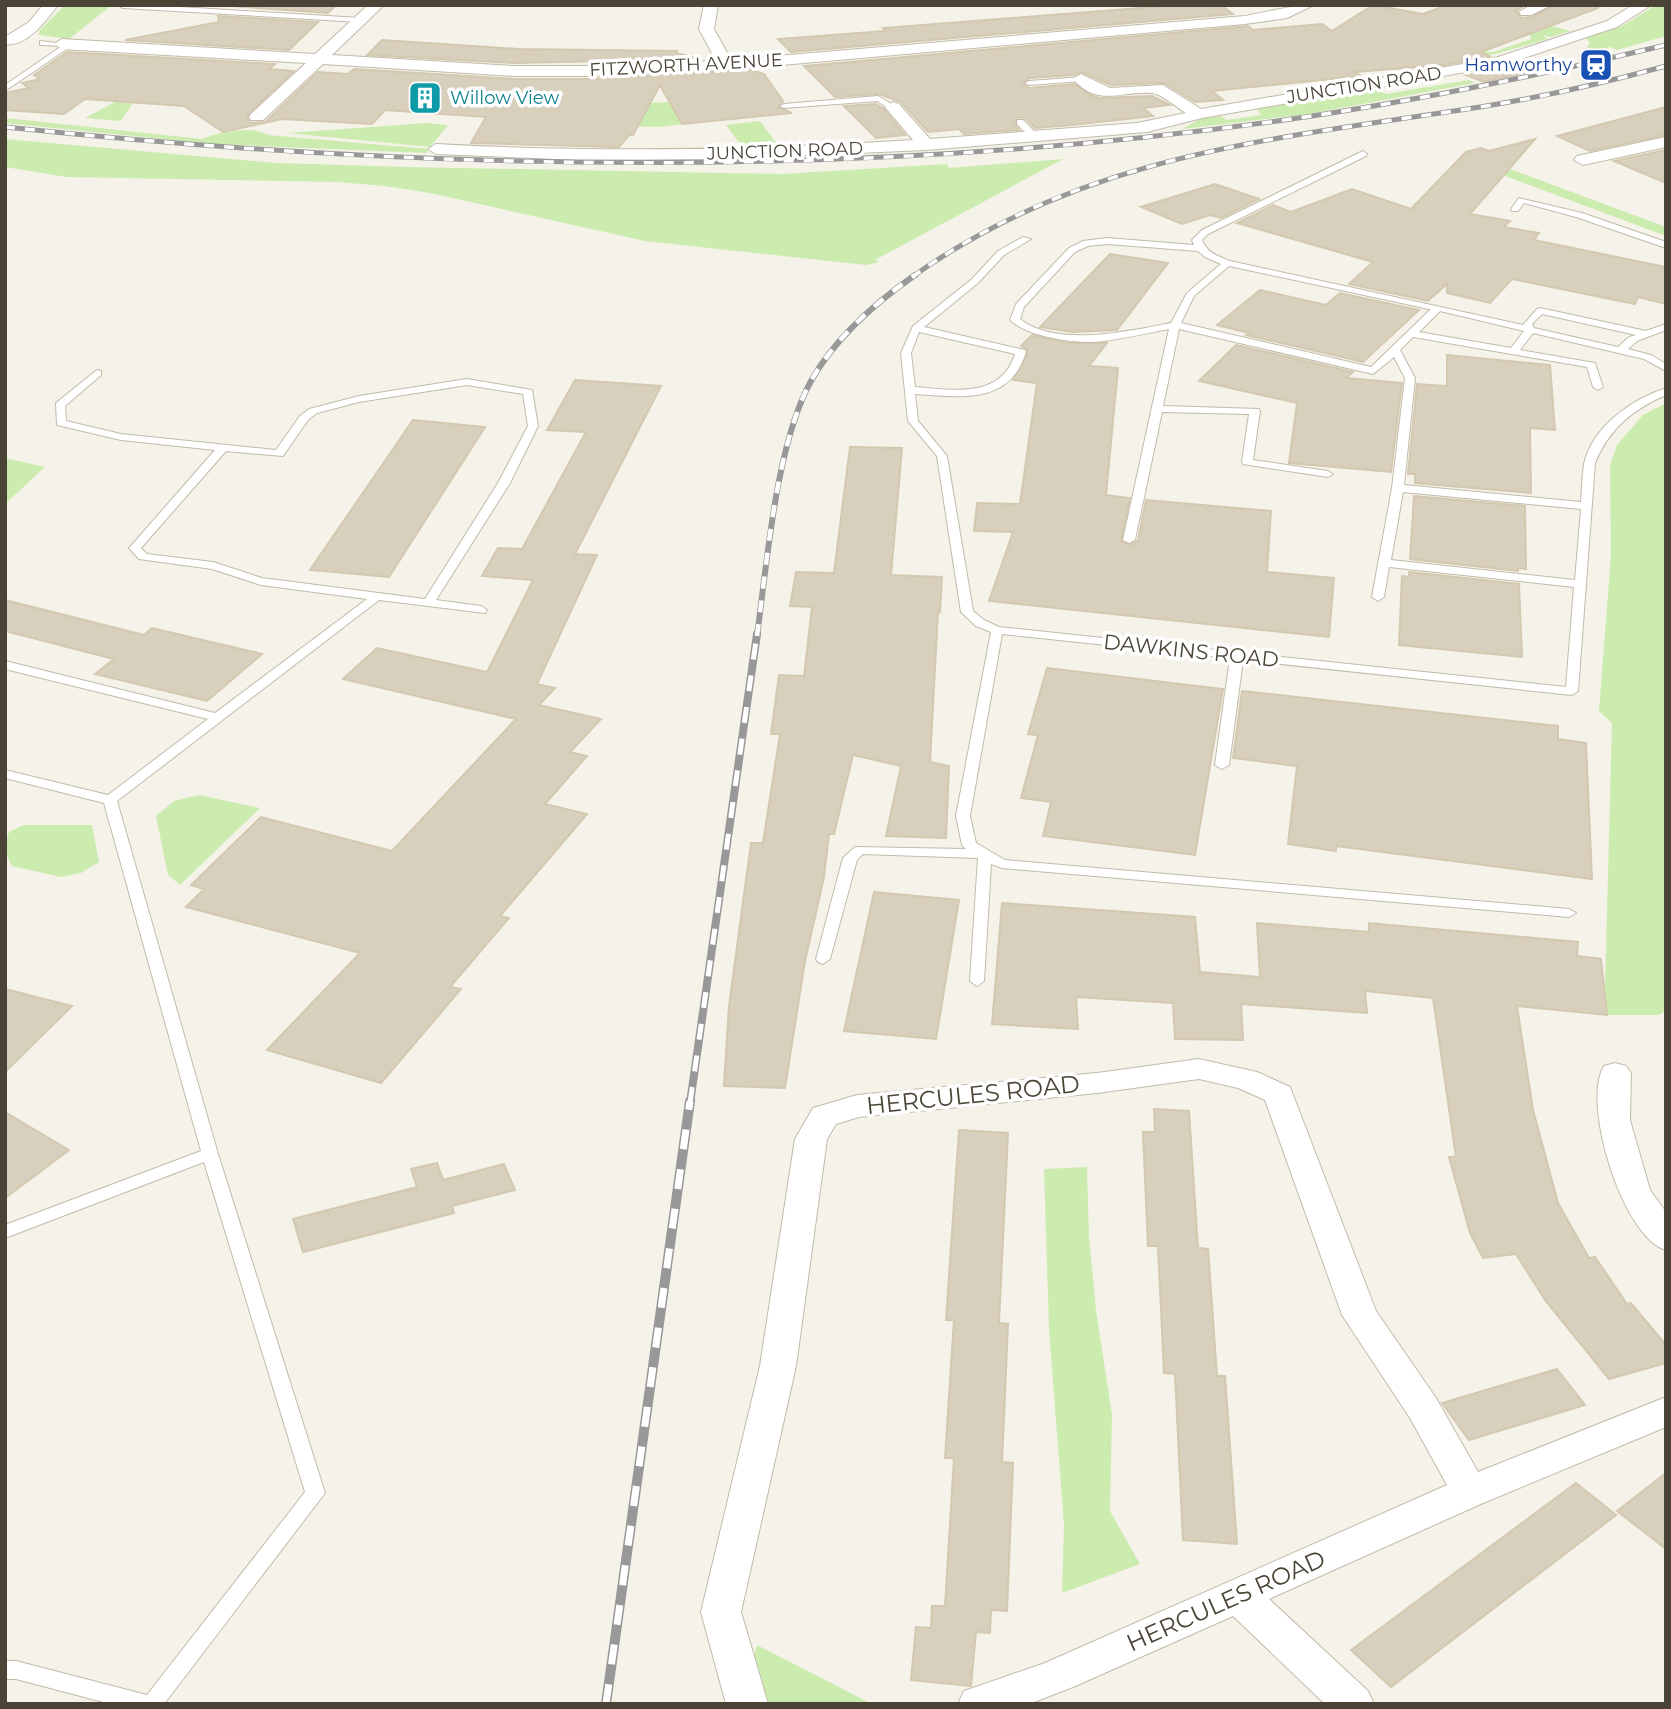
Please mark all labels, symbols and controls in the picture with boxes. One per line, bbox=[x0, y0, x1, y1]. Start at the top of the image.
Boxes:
station icon: Hamworthy bbox=[1577, 46, 1615, 84]
street label: FITZWORTH AVENUE bbox=[589, 49, 783, 81]
place label: Hamworthy bbox=[1465, 54, 1572, 76]
street label: JUNCTION ROAD bbox=[1284, 62, 1443, 108]
building icon: Willow View bbox=[406, 79, 444, 117]
place label: Willow View bbox=[450, 87, 560, 109]
street label: JUNCTION ROAD bbox=[705, 137, 864, 165]
street label: DAWKINS ROAD bbox=[1102, 629, 1280, 672]
street label: HERCULES ROAD bbox=[865, 1069, 1081, 1120]
street label: HERCULES ROAD bbox=[1122, 1544, 1330, 1657]

